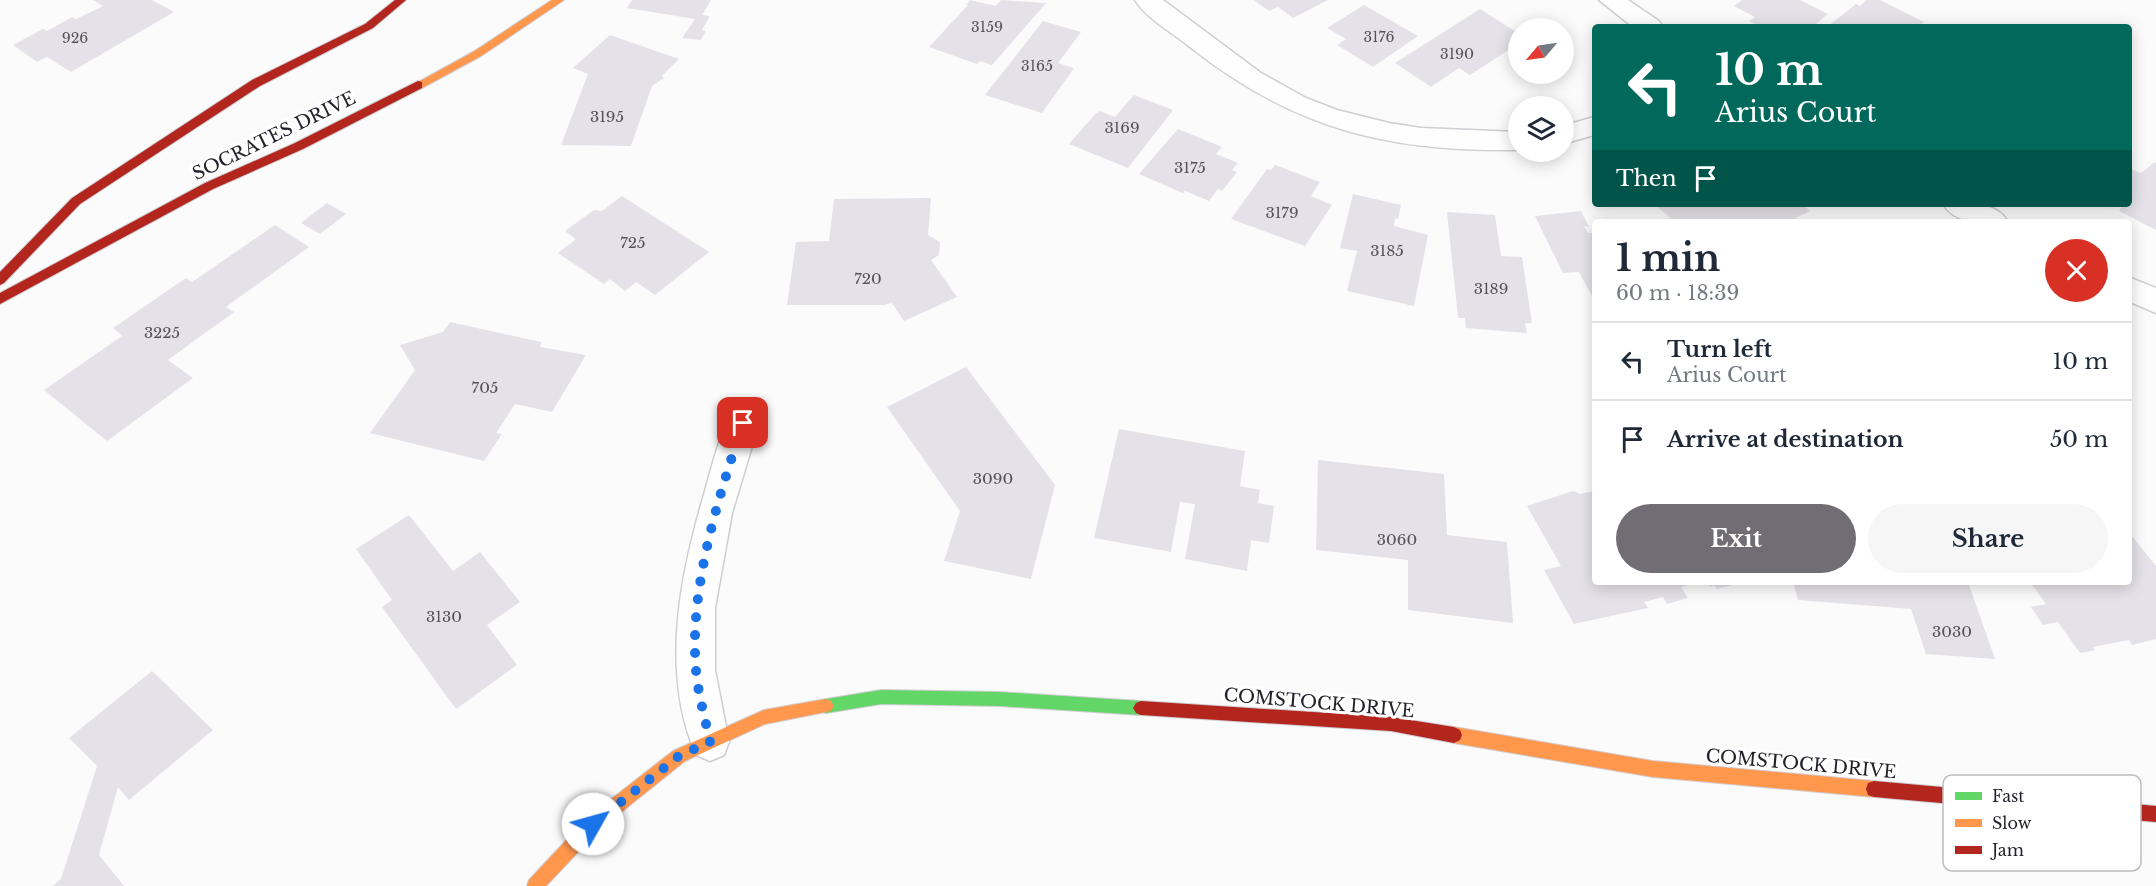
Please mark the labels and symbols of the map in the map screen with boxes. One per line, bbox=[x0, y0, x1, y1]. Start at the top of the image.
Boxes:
house number: 3159 bbox=[971, 18, 1003, 36]
north arrow bbox=[1508, 18, 1574, 84]
house number: 3176 bbox=[1364, 28, 1394, 46]
house number: 926 bbox=[62, 29, 88, 47]
house number: 3190 bbox=[1440, 45, 1474, 63]
house number: 3165 bbox=[1021, 57, 1053, 75]
street label: SOCRATES DRIVE bbox=[189, 87, 359, 185]
house number: 3195 bbox=[590, 107, 624, 126]
house number: 3169 bbox=[1104, 118, 1140, 137]
house number: 3175 bbox=[1174, 158, 1206, 177]
house number: 3179 bbox=[1265, 203, 1299, 222]
house number: 725 bbox=[620, 233, 646, 252]
house number: 3185 bbox=[1370, 241, 1404, 260]
house number: 720 bbox=[854, 269, 882, 288]
house number: 3189 bbox=[1474, 279, 1508, 298]
house number: 3225 bbox=[144, 323, 180, 342]
house number: 705 bbox=[472, 378, 498, 397]
pin bbox=[717, 397, 768, 448]
house number: 3090 bbox=[973, 469, 1013, 488]
house number: 3060 bbox=[1377, 530, 1417, 549]
house number: 3130 bbox=[426, 607, 462, 626]
house number: 3030 bbox=[1932, 622, 1972, 641]
street label: COMSTOCK DRIVE bbox=[1223, 684, 1415, 722]
street label: COMSTOCK DRIVE bbox=[1705, 745, 1897, 783]
legend bbox=[1943, 775, 2141, 871]
text: Fast bbox=[1992, 786, 2024, 806]
position arrow bbox=[561, 792, 625, 856]
text: Slow bbox=[1992, 813, 2032, 833]
text: Jam bbox=[1990, 840, 2024, 860]

